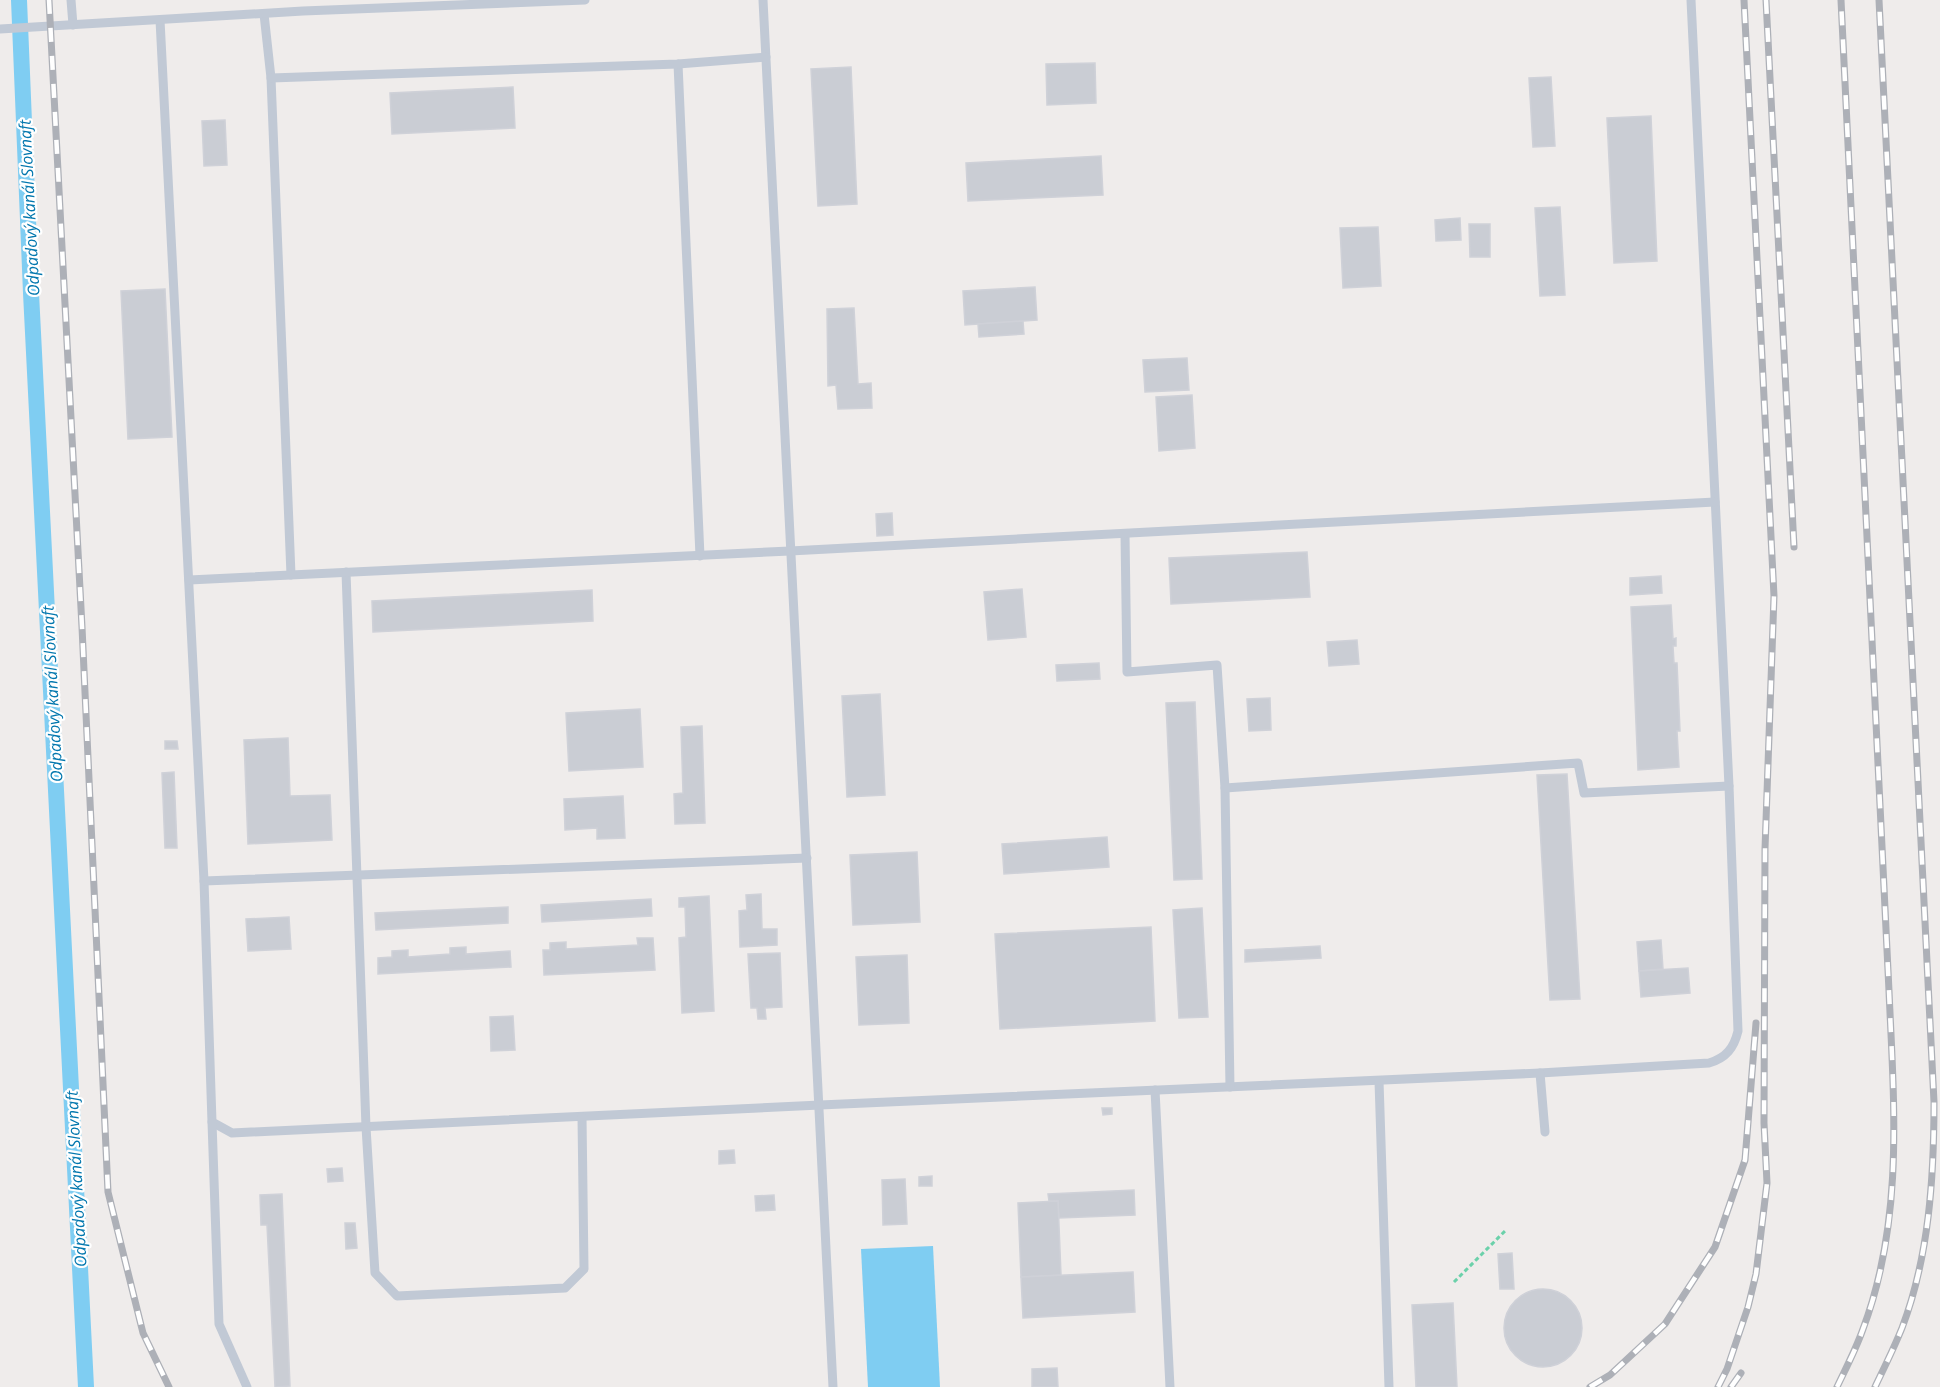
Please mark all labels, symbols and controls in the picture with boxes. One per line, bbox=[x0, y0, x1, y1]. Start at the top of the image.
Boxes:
water label: Odpadový kanál Slovnaft bbox=[13, 119, 45, 297]
water label: Odpadový kanál Slovnaft bbox=[36, 605, 68, 783]
water label: Odpadový kanál Slovnaft bbox=[60, 1090, 92, 1268]

